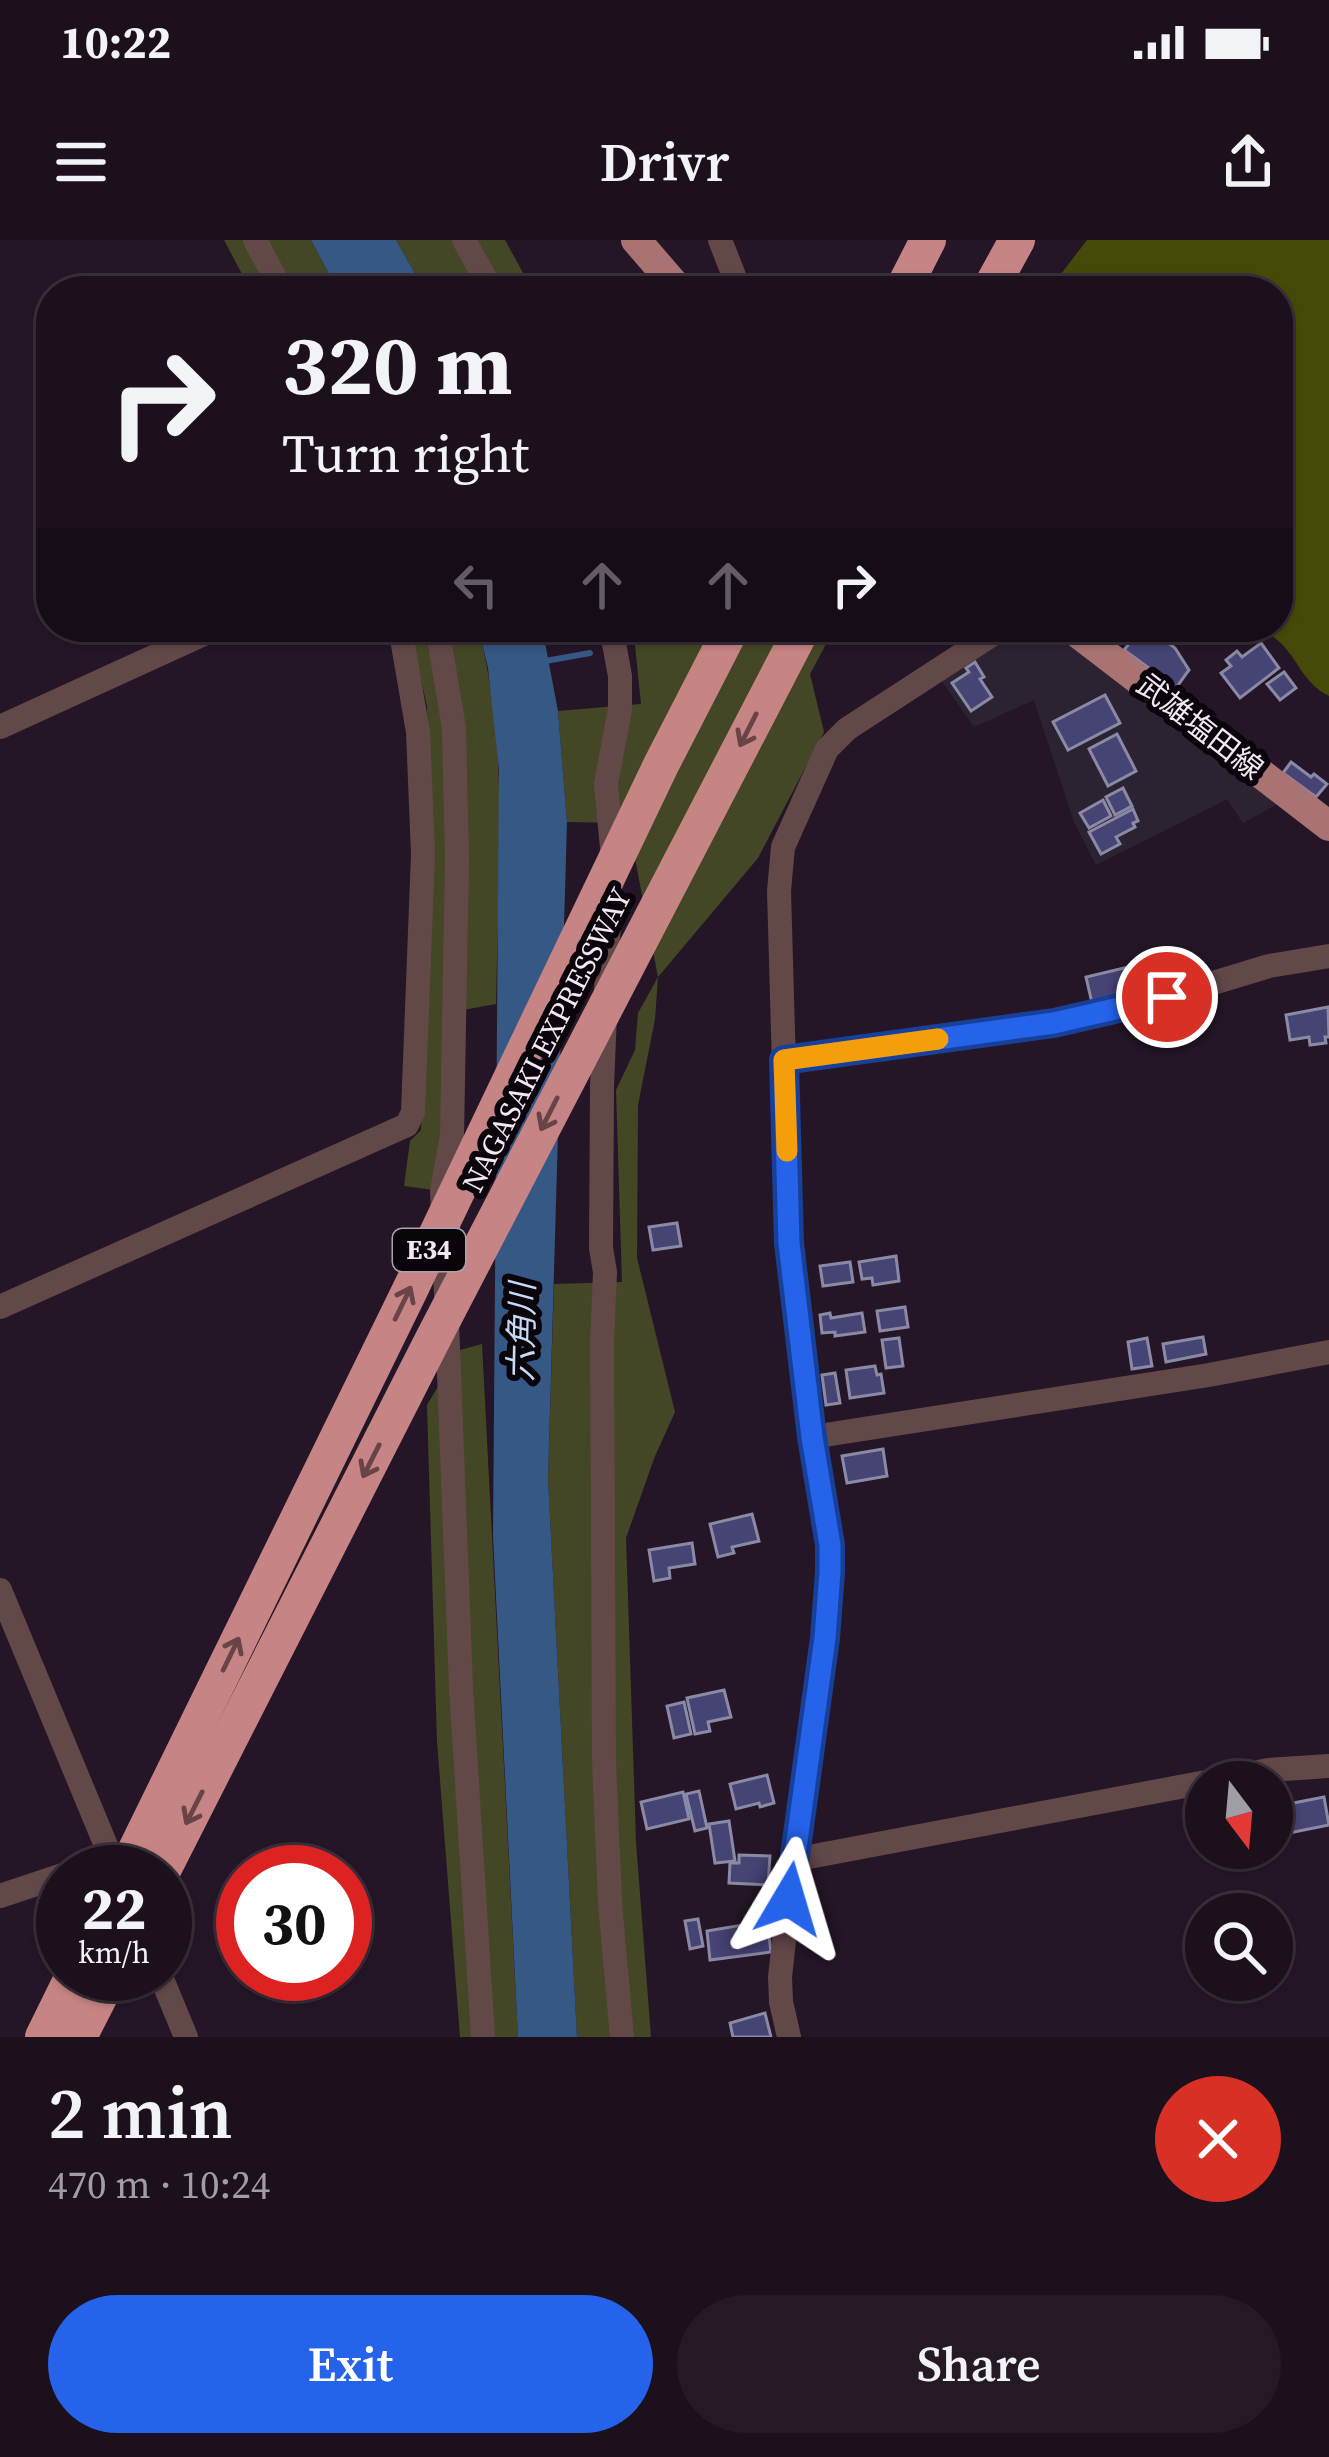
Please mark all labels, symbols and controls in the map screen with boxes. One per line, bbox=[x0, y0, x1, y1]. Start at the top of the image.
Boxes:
text: 10:22 bbox=[60, 11, 171, 73]
text: Drivr bbox=[600, 125, 729, 199]
icon: menu bbox=[48, 129, 114, 195]
icon: share bbox=[1215, 129, 1281, 195]
text: 320 m bbox=[282, 307, 513, 422]
icon: right bbox=[84, 324, 240, 480]
text: Turn right bbox=[282, 416, 529, 490]
icon: left bbox=[443, 552, 509, 618]
icon: ahead bbox=[569, 552, 635, 618]
icon: ahead bbox=[695, 552, 761, 618]
icon: right bbox=[821, 552, 887, 618]
street label: 武雄塩田線 bbox=[1129, 664, 1272, 789]
one-way arrow bbox=[735, 712, 758, 747]
street label: NAGASAKI EXPRESSWAY bbox=[452, 881, 641, 1199]
pin bbox=[1116, 946, 1218, 1048]
icon: arrive bbox=[1134, 964, 1200, 1030]
one-way arrow bbox=[537, 1095, 560, 1131]
road number: E34 bbox=[393, 1229, 465, 1271]
water label: 六角川 bbox=[498, 1279, 545, 1382]
one-way arrow bbox=[393, 1286, 415, 1322]
one-way arrow bbox=[359, 1442, 382, 1478]
one-way arrow bbox=[221, 1637, 244, 1672]
north arrow bbox=[1185, 1761, 1293, 1869]
map controls bbox=[1185, 1761, 1293, 2001]
one-way arrow bbox=[182, 1790, 205, 1825]
position arrow bbox=[726, 1836, 852, 1962]
speed limit sign: 30 bbox=[216, 1845, 372, 2001]
text: 22 bbox=[81, 1867, 147, 1949]
button: search bbox=[1185, 1893, 1293, 2001]
text: km/h bbox=[78, 1932, 150, 1973]
text: 2 min bbox=[48, 2063, 233, 2162]
button: close bbox=[1155, 2076, 1281, 2202]
text: 470 m · 10:24 bbox=[48, 2158, 270, 2211]
button: Exit bbox=[48, 2295, 653, 2433]
button: Share bbox=[677, 2295, 1281, 2433]

